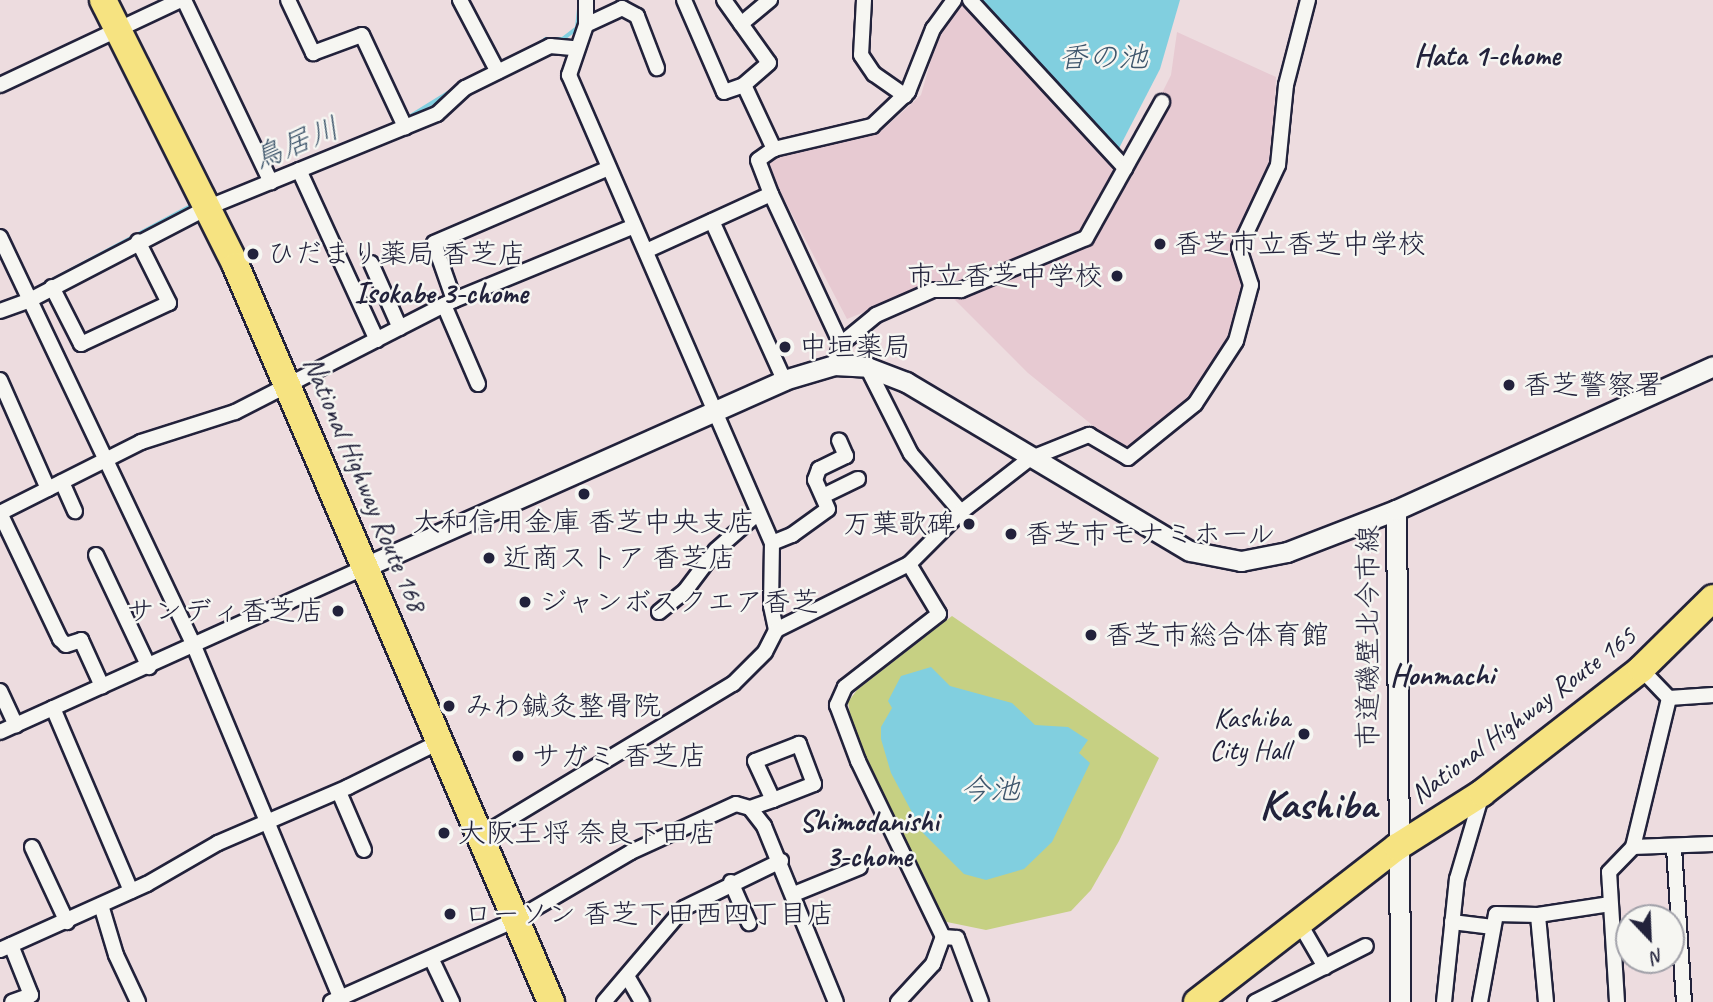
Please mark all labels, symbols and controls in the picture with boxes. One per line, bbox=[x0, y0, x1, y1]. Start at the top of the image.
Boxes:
district label: Hata 1-chome bbox=[1414, 37, 1560, 73]
water label: 香の池 bbox=[1058, 39, 1148, 75]
water label: 鳥居川 bbox=[248, 109, 344, 177]
place label: 香芝市立香芝中学校 bbox=[1174, 227, 1426, 261]
marker: 香芝市立香芝中学校 bbox=[1152, 236, 1168, 252]
place label: ひだまり薬局 香芝店 bbox=[267, 237, 526, 271]
marker: ひだまり薬局 香芝店 bbox=[245, 246, 261, 262]
place label: 市立香芝中学校 bbox=[907, 259, 1103, 293]
marker: 市立香芝中学校 bbox=[1109, 268, 1125, 284]
district label: Isokabe 3-chome bbox=[354, 275, 528, 311]
place label: 中垣薬局 bbox=[799, 330, 911, 364]
marker: 中垣薬局 bbox=[777, 339, 793, 355]
street label: National Highway Route 168 bbox=[296, 351, 434, 617]
place label: 香芝警察署 bbox=[1523, 368, 1663, 402]
marker: 香芝警察署 bbox=[1501, 377, 1517, 393]
marker: 大和信用金庫 香芝中央支店 bbox=[576, 486, 592, 502]
place label: 大和信用金庫 香芝中央支店 bbox=[413, 505, 755, 539]
place label: 万葉歌碑 bbox=[843, 507, 955, 541]
marker: 万葉歌碑 bbox=[961, 516, 977, 532]
place label: 香芝市モナミホール bbox=[1025, 517, 1277, 551]
street label: 市道磯壁北今市線 bbox=[1351, 525, 1385, 749]
marker: 香芝市モナミホール bbox=[1003, 526, 1019, 542]
place label: 近商ストア 香芝店 bbox=[503, 541, 734, 575]
marker: 近商ストア 香芝店 bbox=[481, 550, 497, 566]
place label: ジャンボスクエア香芝 bbox=[539, 585, 819, 619]
place label: サンディ香芝店 bbox=[128, 594, 324, 628]
marker: ジャンボスクエア香芝 bbox=[517, 594, 533, 610]
marker: サンディ香芝店 bbox=[330, 603, 346, 619]
place label: 香芝市総合体育館 bbox=[1105, 618, 1329, 652]
street label: National Highway Route 165 bbox=[1404, 619, 1642, 811]
marker: 香芝市総合体育館 bbox=[1083, 627, 1099, 643]
district label: Honmachi bbox=[1390, 657, 1494, 693]
place label: みわ鍼灸整骨院 bbox=[465, 689, 661, 723]
marker: みわ鍼灸整骨院 bbox=[439, 696, 459, 716]
place label: Kashiba City Hall bbox=[1208, 701, 1290, 767]
marker: Kashiba City Hall bbox=[1296, 726, 1312, 742]
place label: サガミ 香芝店 bbox=[532, 739, 707, 773]
marker: サガミ 香芝店 bbox=[510, 748, 526, 764]
water label: 今池 bbox=[960, 771, 1020, 807]
district label: Kashiba bbox=[1259, 780, 1377, 830]
district label: Shimodanishi 3-chome bbox=[799, 803, 939, 874]
place label: 大阪王将 奈良下田店 bbox=[458, 816, 717, 850]
marker: 大阪王将 奈良下田店 bbox=[436, 825, 452, 841]
place label: ローソン 香芝下田西四丁目店 bbox=[464, 897, 835, 931]
north arrow bbox=[1615, 904, 1685, 974]
marker: ローソン 香芝下田西四丁目店 bbox=[442, 906, 458, 922]
text: N bbox=[1647, 943, 1668, 970]

